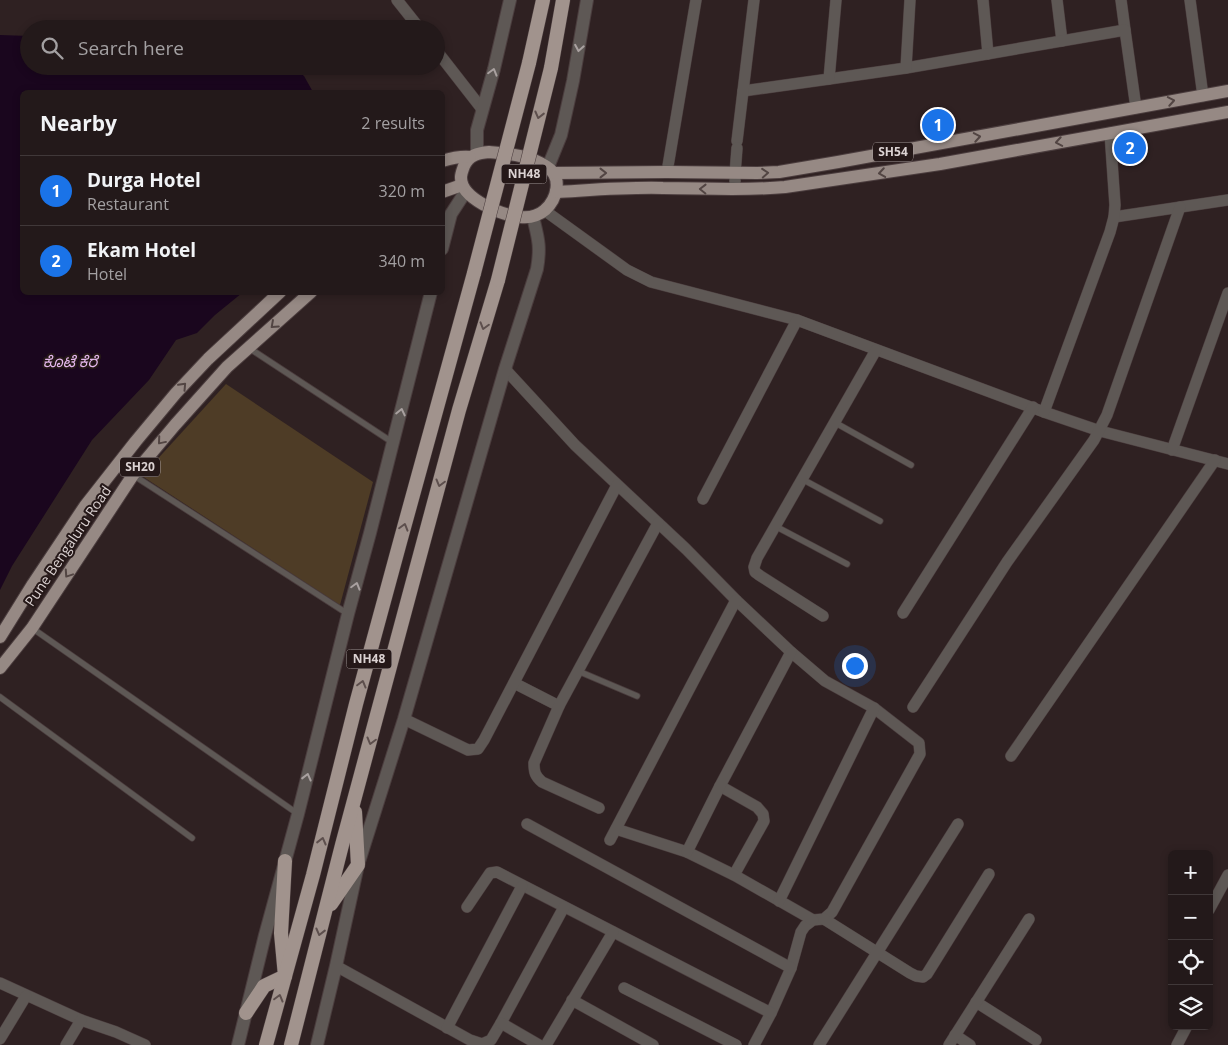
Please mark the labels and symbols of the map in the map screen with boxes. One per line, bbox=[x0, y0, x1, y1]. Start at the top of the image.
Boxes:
one-way arrow bbox=[574, 44, 584, 52]
one-way arrow bbox=[487, 68, 497, 76]
one-way arrow bbox=[1167, 97, 1176, 107]
pin: 1 bbox=[922, 106, 954, 144]
one-way arrow bbox=[534, 111, 545, 120]
pin: 2 bbox=[1114, 129, 1146, 167]
one-way arrow bbox=[973, 132, 981, 143]
one-way arrow bbox=[1055, 137, 1064, 147]
road number: SH54 bbox=[873, 142, 913, 162]
road number: NH48 bbox=[502, 164, 546, 183]
one-way arrow bbox=[761, 167, 769, 178]
one-way arrow bbox=[878, 167, 886, 178]
one-way arrow bbox=[599, 168, 607, 178]
one-way arrow bbox=[699, 183, 707, 194]
one-way arrow bbox=[271, 319, 280, 328]
one-way arrow bbox=[480, 322, 490, 330]
water label: ಕೊಟೆ ಕೆರೆ bbox=[43, 351, 99, 371]
one-way arrow bbox=[177, 382, 186, 391]
one-way arrow bbox=[395, 407, 406, 416]
one-way arrow bbox=[158, 436, 167, 445]
road number: SH20 bbox=[120, 458, 160, 477]
one-way arrow bbox=[435, 478, 445, 486]
street label: Pune Bengaluru Road bbox=[20, 482, 115, 610]
one-way arrow bbox=[398, 522, 409, 531]
one-way arrow bbox=[65, 568, 74, 578]
one-way arrow bbox=[350, 582, 360, 591]
road number: NH48 bbox=[346, 650, 392, 669]
your location bbox=[842, 653, 868, 679]
one-way arrow bbox=[356, 679, 367, 688]
one-way arrow bbox=[366, 737, 376, 745]
one-way arrow bbox=[301, 773, 312, 782]
one-way arrow bbox=[316, 838, 326, 846]
one-way arrow bbox=[315, 928, 326, 937]
one-way arrow bbox=[273, 993, 284, 1002]

